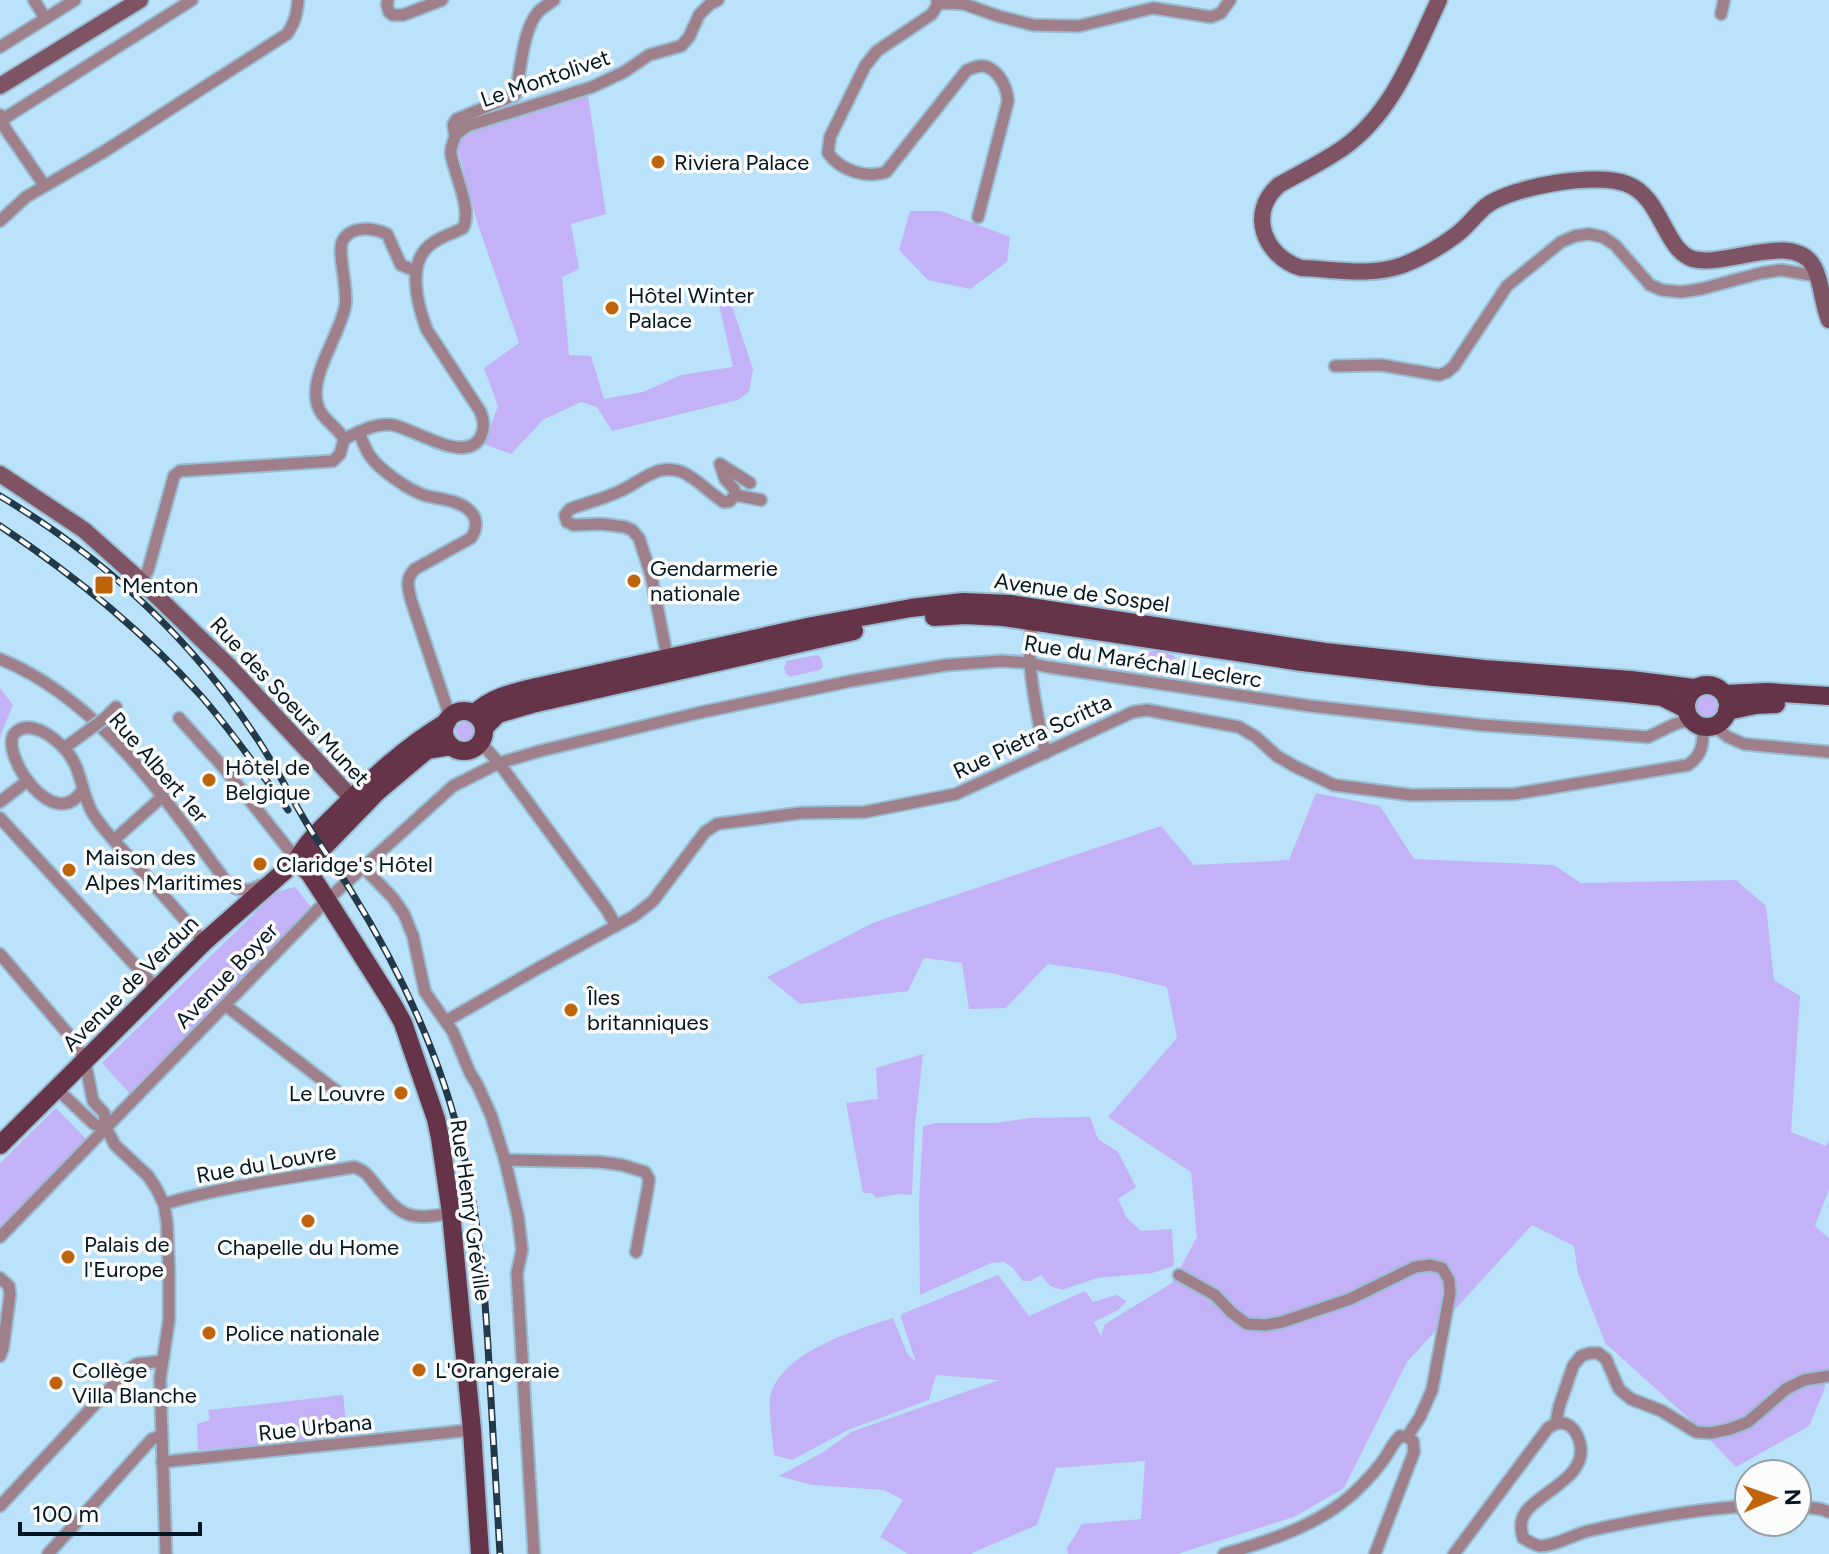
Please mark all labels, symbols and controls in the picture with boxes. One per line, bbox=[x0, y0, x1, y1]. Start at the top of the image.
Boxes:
street label: Le Montolivet bbox=[477, 44, 613, 113]
place label: Riviera Palace bbox=[674, 149, 809, 176]
marker: Riviera Palace bbox=[649, 153, 667, 171]
place label: Hôtel Winter Palace bbox=[628, 282, 755, 334]
marker: Hôtel Winter Palace bbox=[603, 299, 621, 317]
place label: Gendarmerie nationale bbox=[650, 555, 778, 607]
street label: Avenue de Sospel bbox=[993, 567, 1171, 618]
place label: Menton bbox=[122, 572, 198, 599]
marker: Gendarmerie nationale bbox=[625, 572, 643, 590]
marker: Menton bbox=[93, 574, 115, 596]
street label: Rue des Soeurs Munet bbox=[204, 611, 375, 791]
street label: Rue du Maréchal Leclerc bbox=[1022, 629, 1264, 694]
street label: Rue Pietra Scritta bbox=[949, 688, 1116, 785]
street label: Rue Albert 1er bbox=[103, 706, 214, 829]
place label: Hôtel de Belgique bbox=[225, 754, 310, 806]
marker: Hôtel de Belgique bbox=[200, 771, 218, 789]
place label: Maison des Alpes Maritimes bbox=[85, 844, 242, 896]
place label: Claridge's Hôtel bbox=[276, 851, 433, 878]
marker: Claridge's Hôtel bbox=[251, 855, 269, 873]
marker: Maison des Alpes Maritimes bbox=[60, 861, 78, 879]
street label: Avenue de Verdun bbox=[57, 910, 204, 1057]
street label: Avenue Boyer bbox=[169, 916, 284, 1034]
place label: Îles britanniques bbox=[586, 984, 709, 1036]
marker: Îles britanniques bbox=[562, 1001, 580, 1019]
place label: Le Louvre bbox=[289, 1080, 385, 1107]
marker: Le Louvre bbox=[392, 1084, 410, 1102]
street label: Rue Henry Gréville bbox=[444, 1118, 497, 1303]
street label: Rue du Louvre bbox=[194, 1138, 338, 1189]
marker: Chapelle du Home bbox=[299, 1212, 317, 1230]
place label: Palais de l'Europe bbox=[84, 1231, 170, 1283]
place label: Chapelle du Home bbox=[217, 1234, 399, 1261]
marker: Palais de l'Europe bbox=[59, 1248, 77, 1266]
place label: Police nationale bbox=[225, 1320, 380, 1347]
marker: Police nationale bbox=[200, 1324, 218, 1342]
place label: Collège Villa Blanche bbox=[72, 1357, 197, 1409]
place label: L'Orangeraie bbox=[435, 1357, 560, 1384]
marker: L'Orangeraie bbox=[410, 1361, 428, 1379]
marker: Collège Villa Blanche bbox=[47, 1374, 65, 1392]
street label: Rue Urbana bbox=[257, 1408, 373, 1447]
north arrow bbox=[1733, 1458, 1813, 1538]
scale bar bbox=[20, 1486, 200, 1536]
text: N bbox=[1779, 1488, 1806, 1506]
text: 100 m bbox=[32, 1499, 99, 1528]

